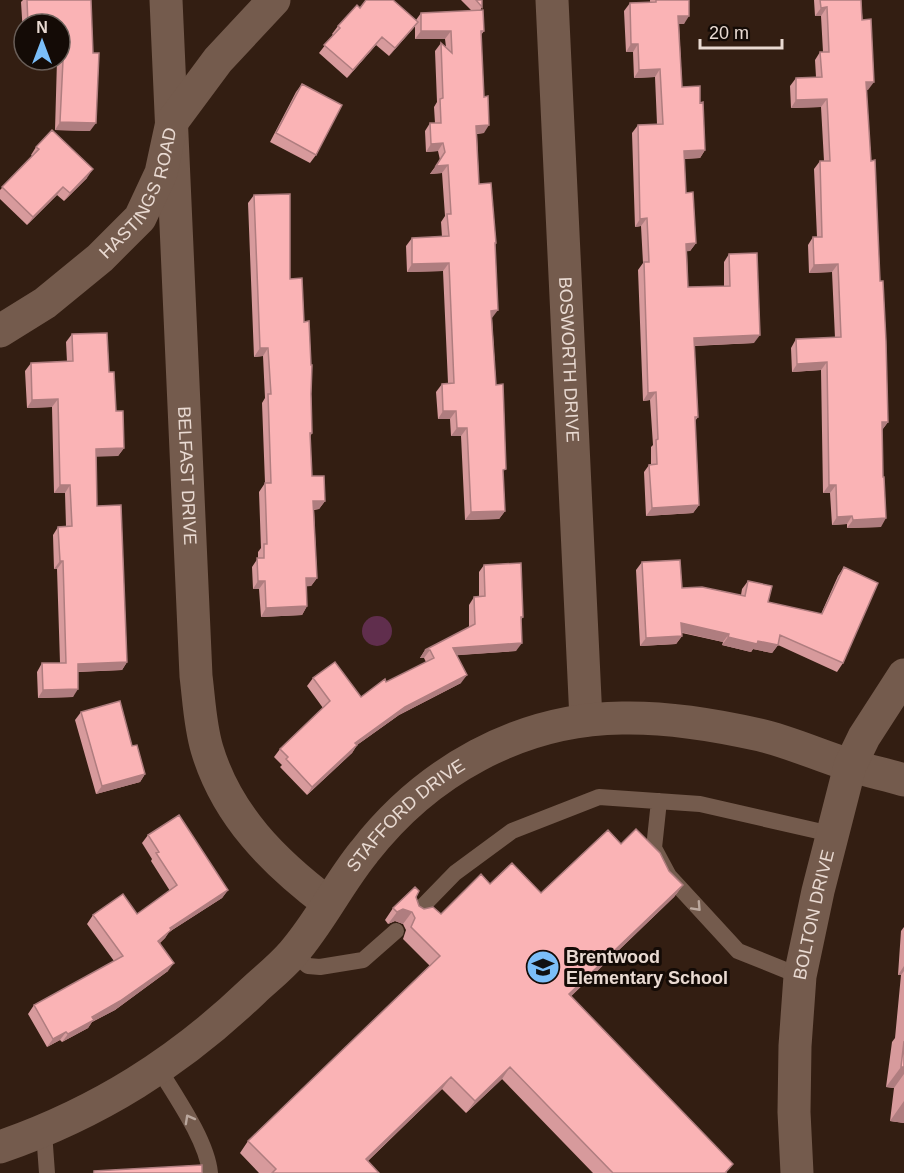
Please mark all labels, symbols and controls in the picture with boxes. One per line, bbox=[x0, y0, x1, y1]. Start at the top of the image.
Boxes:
north arrow bbox=[12, 12, 72, 72]
scale bar bbox=[700, 12, 782, 50]
text: N bbox=[36, 19, 48, 36]
text: 20 m bbox=[709, 23, 749, 43]
street label: HASTINGS ROAD bbox=[95, 126, 181, 263]
street label: BOSWORTH DRIVE bbox=[555, 276, 583, 443]
street label: BELFAST DRIVE bbox=[174, 406, 200, 545]
street label: STAFFORD DRIVE bbox=[343, 755, 468, 876]
street label: BOLTON DRIVE bbox=[789, 848, 838, 981]
one-way arrow bbox=[690, 900, 701, 911]
place label: Brentwood Elementary School bbox=[566, 947, 728, 988]
school or university icon: Brentwood Elementary School bbox=[525, 949, 561, 985]
one-way arrow bbox=[184, 1115, 196, 1126]

